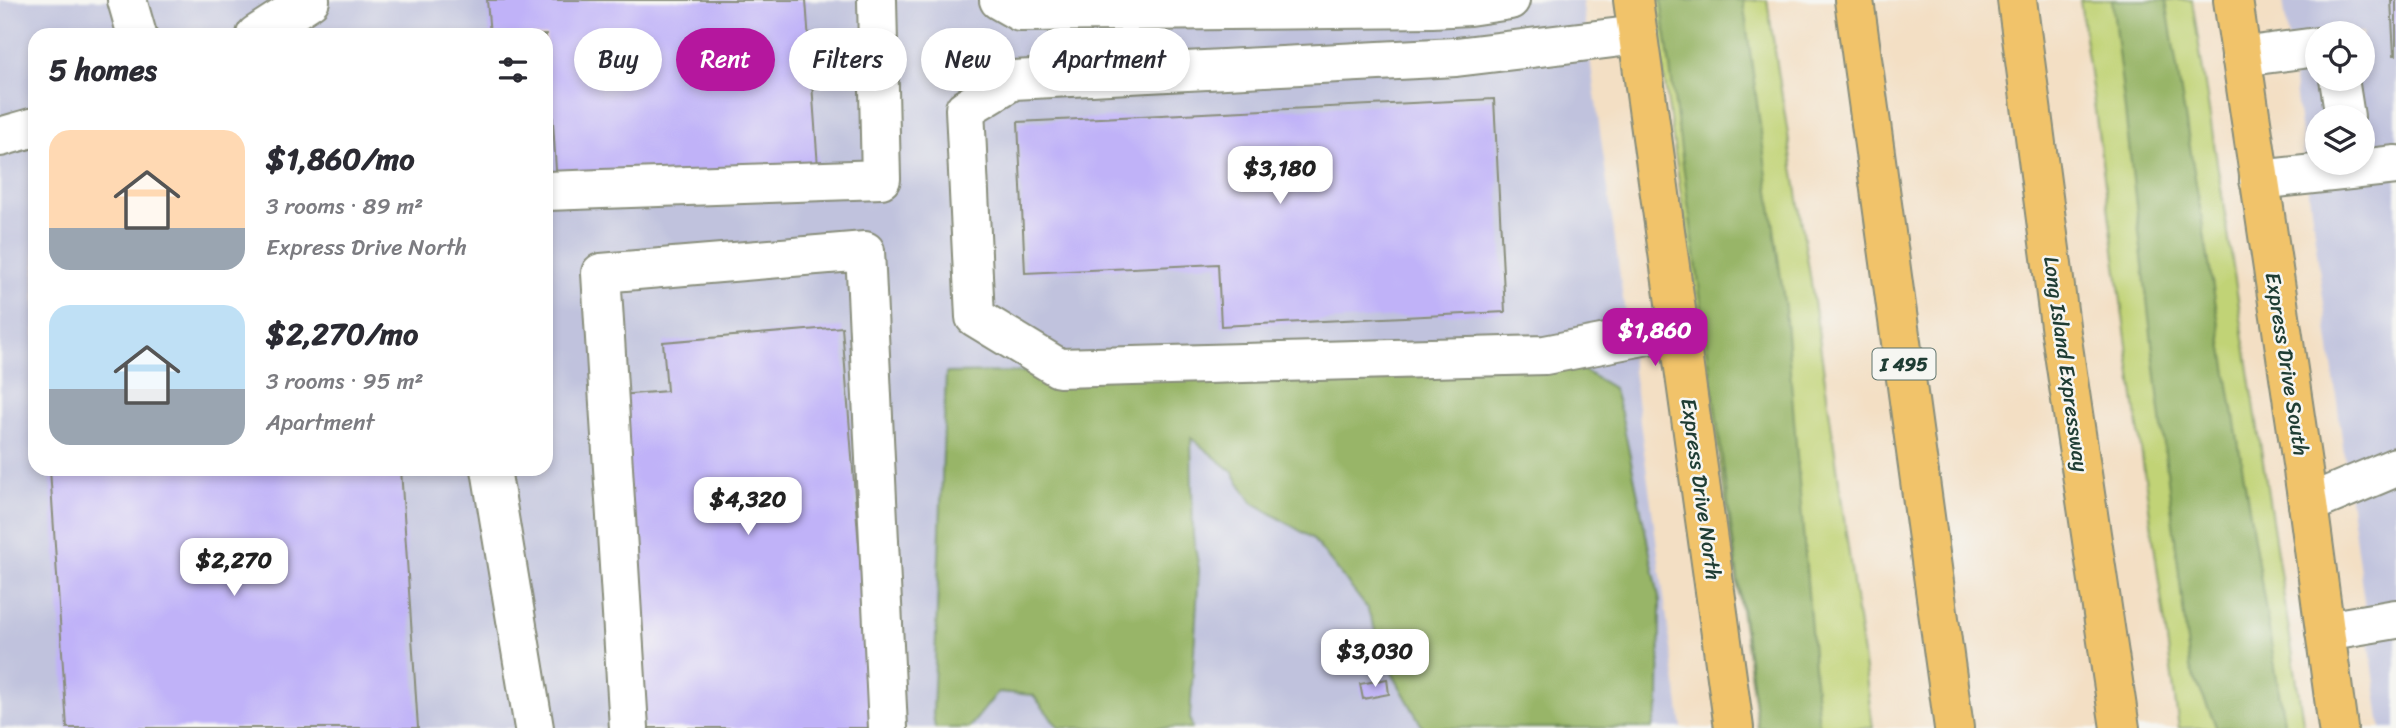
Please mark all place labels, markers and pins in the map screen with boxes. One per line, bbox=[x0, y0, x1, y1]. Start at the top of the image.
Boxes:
pin: $3,180 bbox=[1223, 146, 1337, 206]
pin: $1,860 bbox=[1598, 308, 1712, 368]
pin: $4,320 bbox=[691, 477, 805, 537]
pin: $2,270 bbox=[177, 538, 291, 598]
pin: $3,030 bbox=[1318, 630, 1432, 689]

